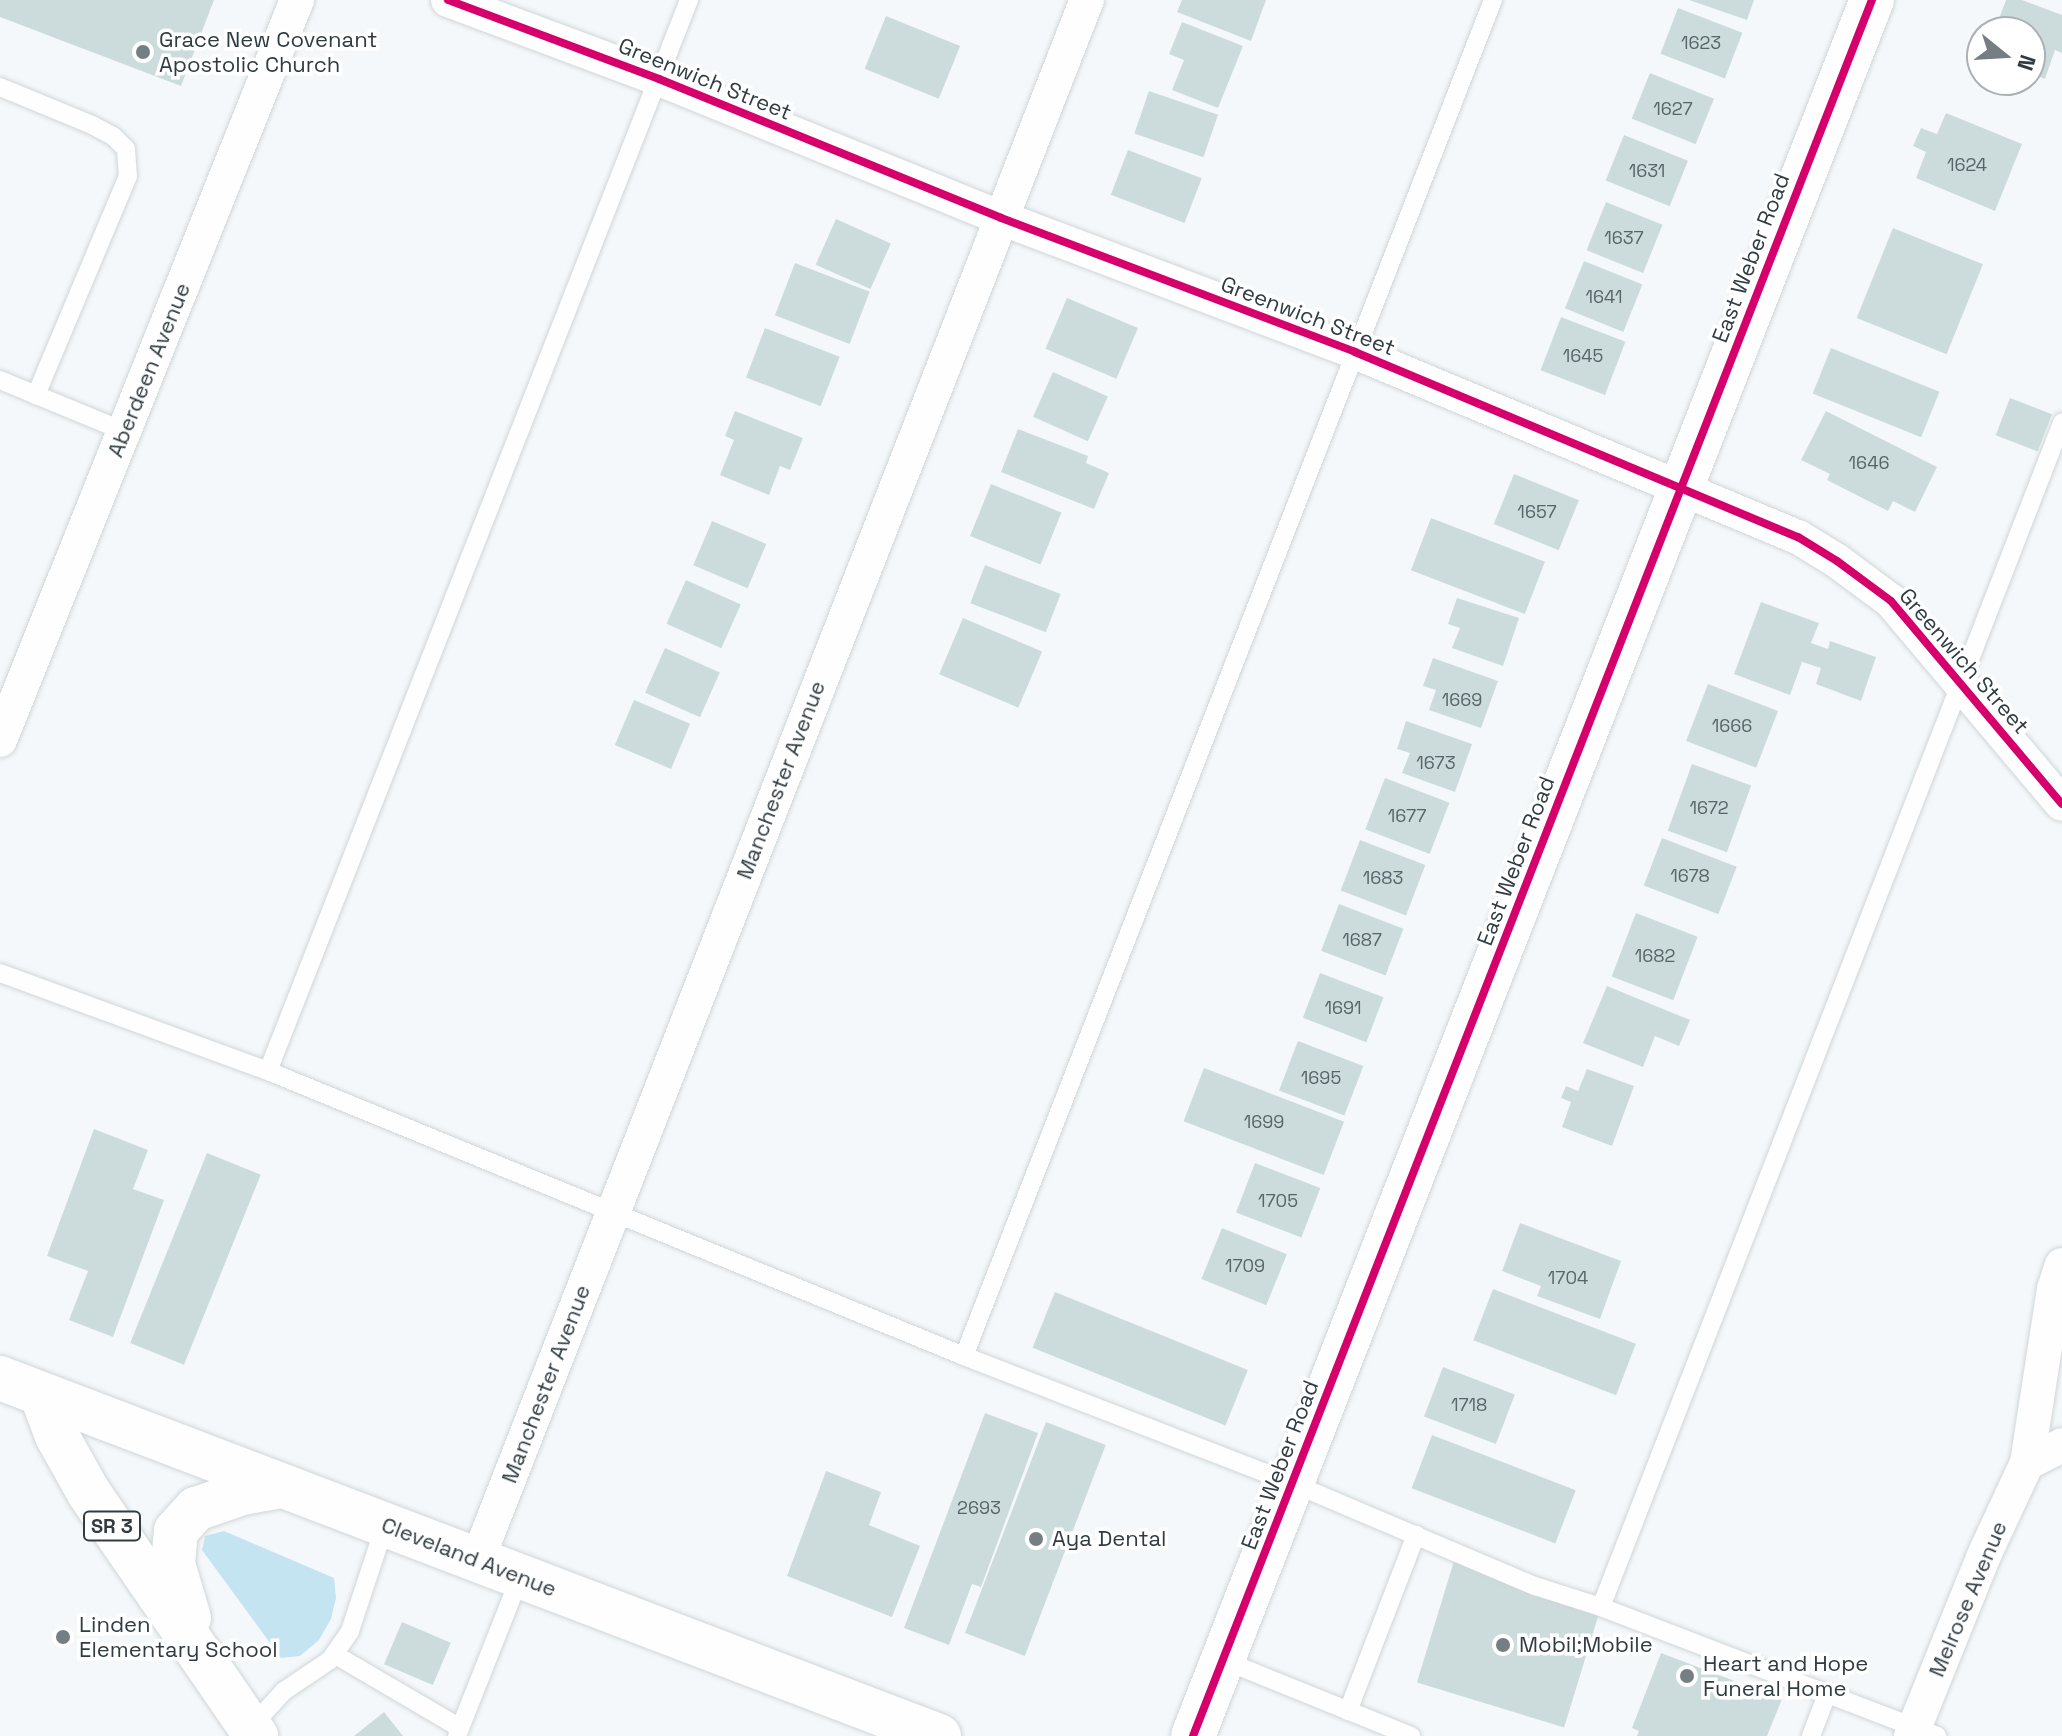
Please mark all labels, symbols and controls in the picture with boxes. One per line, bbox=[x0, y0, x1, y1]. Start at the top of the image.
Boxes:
north arrow bbox=[1966, 16, 2046, 96]
place label: Grace New Covenant Apostolic Church bbox=[159, 26, 377, 78]
street label: Greenwich Street bbox=[615, 32, 795, 126]
house number: 1623 bbox=[1681, 32, 1721, 54]
marker: Grace New Covenant Apostolic Church bbox=[134, 43, 152, 61]
text: N bbox=[2011, 51, 2043, 74]
house number: 1627 bbox=[1653, 98, 1693, 120]
house number: 1624 bbox=[1947, 154, 1987, 176]
house number: 1631 bbox=[1629, 160, 1665, 182]
street label: East Weber Road bbox=[1707, 170, 1795, 346]
house number: 1637 bbox=[1604, 227, 1644, 249]
street label: Greenwich Street bbox=[1217, 271, 1399, 361]
street label: Aberdeen Avenue bbox=[102, 279, 196, 461]
house number: 1641 bbox=[1586, 286, 1622, 308]
house number: 1645 bbox=[1563, 345, 1603, 367]
house number: 1646 bbox=[1849, 452, 1889, 474]
house number: 1657 bbox=[1517, 501, 1557, 523]
street label: Greenwich Street bbox=[1894, 583, 2034, 739]
street label: Manchester Avenue bbox=[731, 677, 831, 883]
house number: 1669 bbox=[1442, 689, 1482, 711]
house number: 1666 bbox=[1712, 715, 1752, 737]
house number: 1673 bbox=[1416, 752, 1456, 774]
street label: East Weber Road bbox=[1472, 773, 1560, 949]
house number: 1672 bbox=[1689, 797, 1729, 819]
house number: 1677 bbox=[1388, 805, 1426, 827]
house number: 1678 bbox=[1670, 865, 1710, 887]
house number: 1683 bbox=[1363, 867, 1403, 889]
house number: 1687 bbox=[1342, 929, 1382, 951]
house number: 1682 bbox=[1635, 945, 1675, 967]
house number: 1691 bbox=[1324, 997, 1362, 1019]
house number: 1695 bbox=[1301, 1067, 1341, 1089]
house number: 1699 bbox=[1244, 1111, 1284, 1133]
house number: 1705 bbox=[1258, 1190, 1298, 1212]
house number: 1709 bbox=[1225, 1255, 1265, 1277]
house number: 1704 bbox=[1548, 1267, 1588, 1289]
street label: Manchester Avenue bbox=[496, 1281, 596, 1487]
street label: East Weber Road bbox=[1236, 1377, 1324, 1553]
house number: 1718 bbox=[1451, 1394, 1487, 1416]
house number: 2693 bbox=[957, 1497, 1001, 1519]
road number: SR 3 bbox=[82, 1510, 142, 1542]
street label: Cleveland Avenue bbox=[378, 1511, 560, 1603]
street label: Melrose Avenue bbox=[1923, 1517, 2013, 1681]
place label: Aya Dental bbox=[1052, 1526, 1167, 1552]
marker: Aya Dental bbox=[1027, 1530, 1045, 1548]
place label: Linden Elementary School bbox=[79, 1611, 278, 1662]
marker: Linden Elementary School bbox=[54, 1628, 72, 1646]
place label: Mobil;Mobile bbox=[1519, 1632, 1653, 1658]
marker: Mobil;Mobile bbox=[1494, 1636, 1512, 1654]
place label: Heart and Hope Funeral Home bbox=[1703, 1650, 1868, 1702]
marker: Heart and Hope Funeral Home bbox=[1678, 1667, 1696, 1685]

